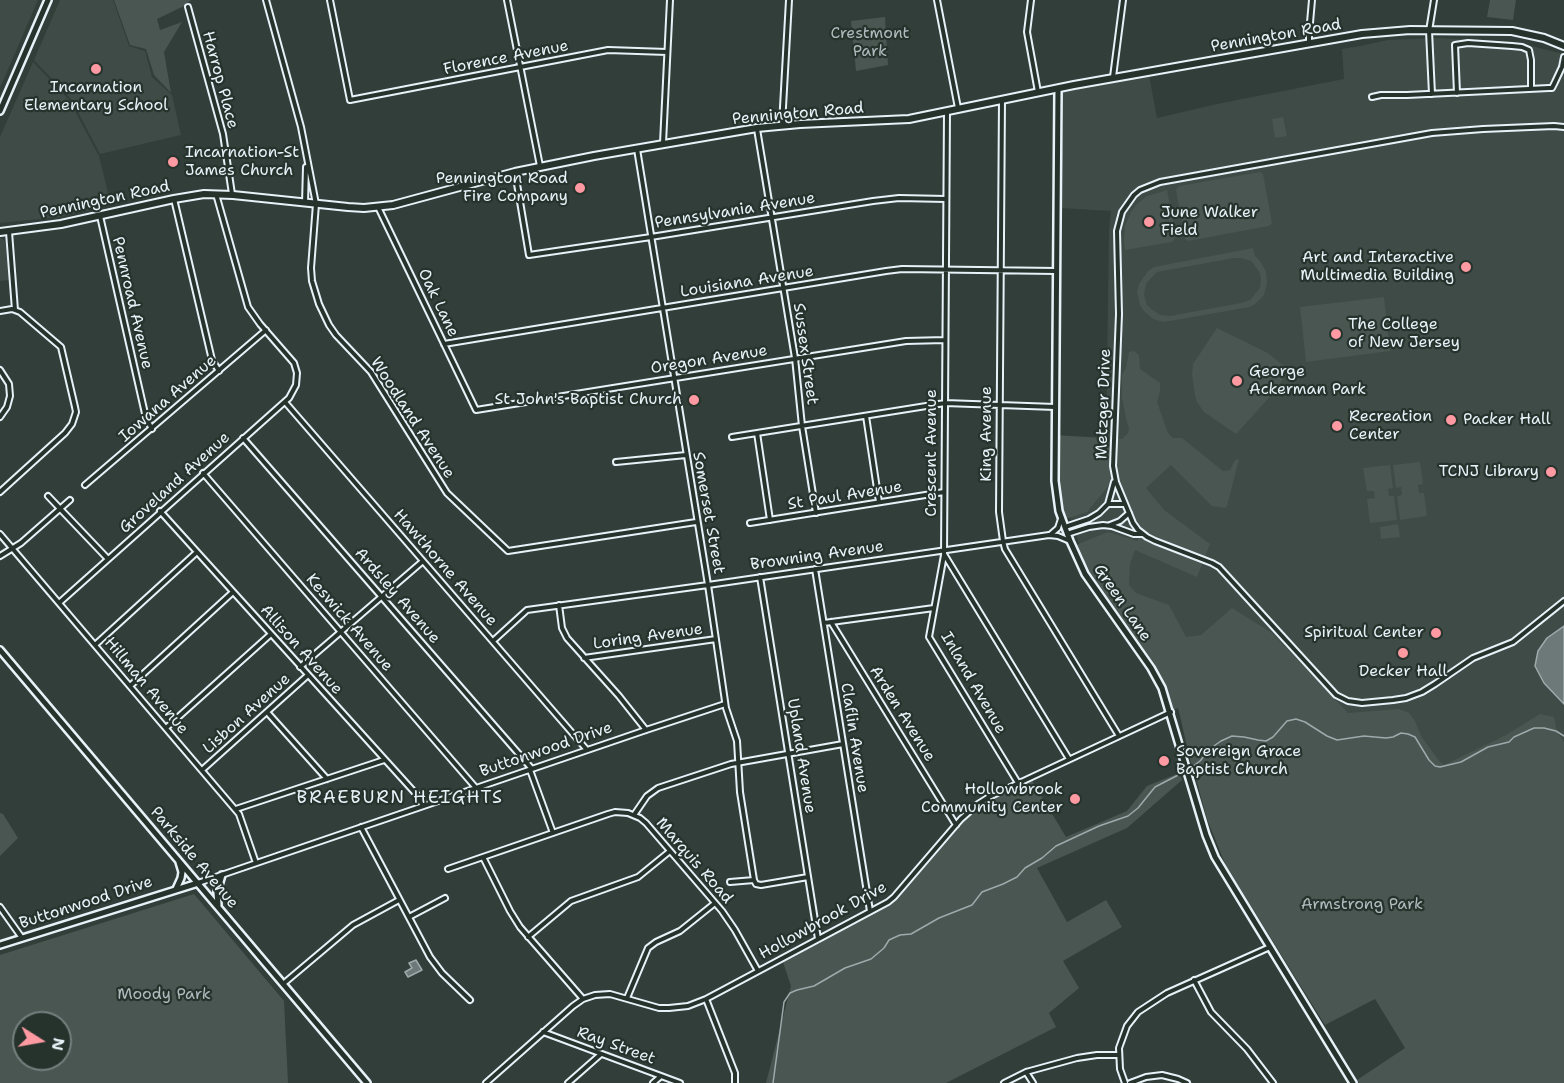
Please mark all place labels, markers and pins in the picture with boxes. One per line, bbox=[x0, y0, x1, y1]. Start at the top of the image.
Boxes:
marker: Incarnation Elementary School bbox=[89, 62, 103, 76]
place label: Incarnation Elementary School bbox=[24, 78, 168, 116]
place label: Incarnation-St James Church bbox=[185, 143, 299, 181]
marker: Incarnation-St James Church bbox=[166, 155, 180, 169]
place label: Pennington Road Fire Company bbox=[436, 169, 568, 207]
marker: Pennington Road Fire Company bbox=[573, 181, 587, 195]
place label: June Walker Field bbox=[1161, 203, 1258, 241]
marker: June Walker Field bbox=[1142, 215, 1156, 229]
place label: Art and Interactive Multimedia Building bbox=[1300, 248, 1454, 286]
marker: Art and Interactive Multimedia Building bbox=[1459, 260, 1473, 274]
place label: The College of New Jersey bbox=[1348, 315, 1460, 353]
marker: The College of New Jersey bbox=[1329, 327, 1343, 341]
place label: George Ackerman Park bbox=[1249, 362, 1366, 400]
marker: George Ackerman Park bbox=[1230, 374, 1244, 388]
place label: St John's Baptist Church bbox=[494, 390, 682, 410]
marker: St John's Baptist Church bbox=[687, 393, 701, 407]
place label: Recreation Center bbox=[1349, 407, 1432, 445]
place label: Packer Hall bbox=[1463, 410, 1551, 430]
marker: Packer Hall bbox=[1444, 413, 1458, 427]
marker: Recreation Center bbox=[1330, 419, 1344, 433]
place label: TCNJ Library bbox=[1439, 462, 1539, 482]
marker: TCNJ Library bbox=[1544, 465, 1558, 479]
place label: Spiritual Center bbox=[1304, 623, 1424, 643]
marker: Spiritual Center bbox=[1429, 626, 1443, 640]
marker: Decker Hall bbox=[1396, 646, 1410, 660]
place label: Decker Hall bbox=[1359, 662, 1447, 682]
place label: Sovereign Grace Baptist Church bbox=[1176, 742, 1301, 780]
marker: Sovereign Grace Baptist Church bbox=[1157, 754, 1171, 768]
place label: Hollowbrook Community Center bbox=[921, 780, 1063, 818]
marker: Hollowbrook Community Center bbox=[1068, 792, 1082, 806]

